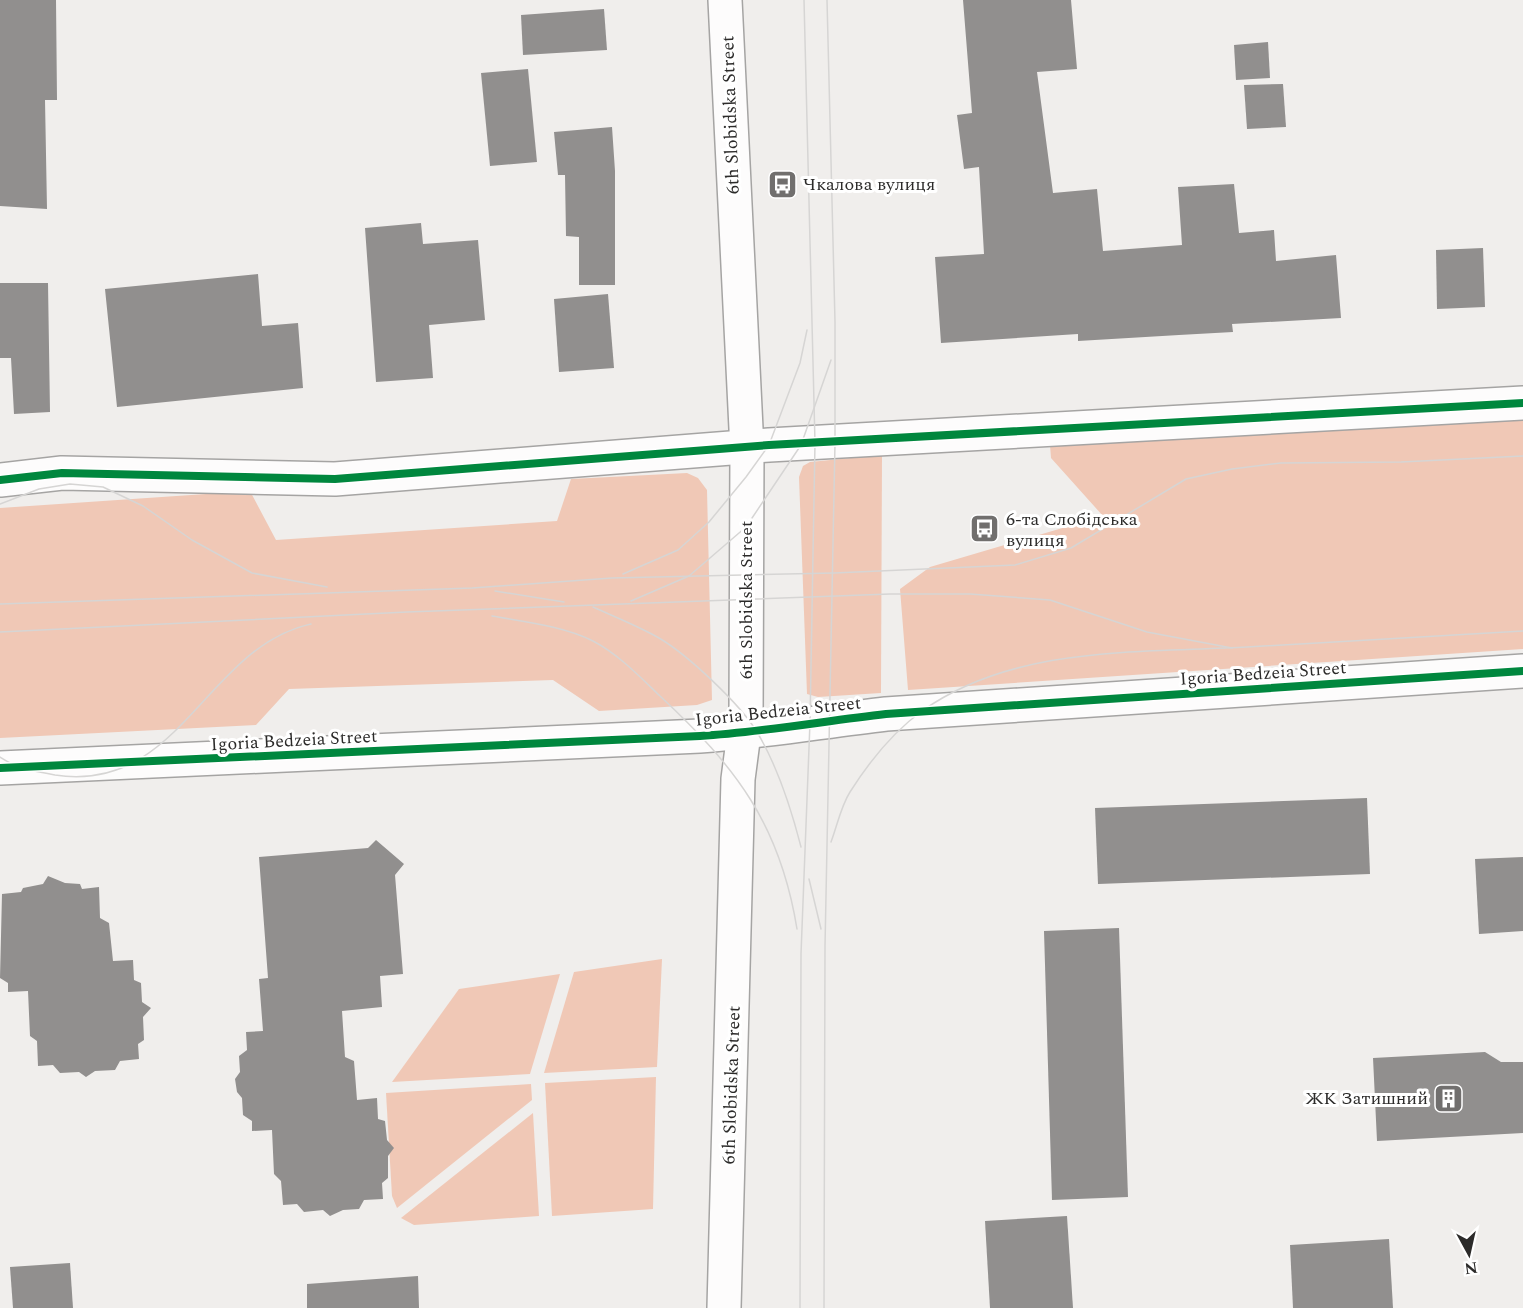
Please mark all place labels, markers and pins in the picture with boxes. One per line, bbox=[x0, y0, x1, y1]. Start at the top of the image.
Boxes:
bus stop icon: Чкалова вулиця bbox=[766, 168, 798, 200]
place label: Чкалова вулиця bbox=[803, 171, 935, 198]
place label: 6-та Слобідська вулиця bbox=[1006, 506, 1138, 554]
bus stop icon: 6-та Слобідська вулиця bbox=[969, 513, 1001, 545]
building icon: ЖК Затишний bbox=[1433, 1082, 1465, 1114]
place label: ЖК Затишний bbox=[1305, 1085, 1428, 1112]

